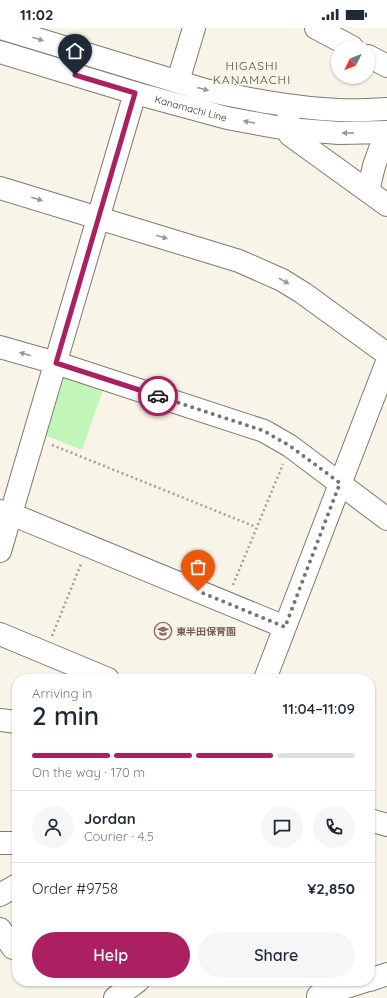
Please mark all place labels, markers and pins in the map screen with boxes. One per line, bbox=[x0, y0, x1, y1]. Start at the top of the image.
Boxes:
pin bbox=[58, 34, 92, 75]
pin bbox=[181, 550, 215, 591]
school or university icon: 東半田保育園 bbox=[153, 621, 173, 641]
place label: 東半田保育園 bbox=[176, 625, 236, 638]

